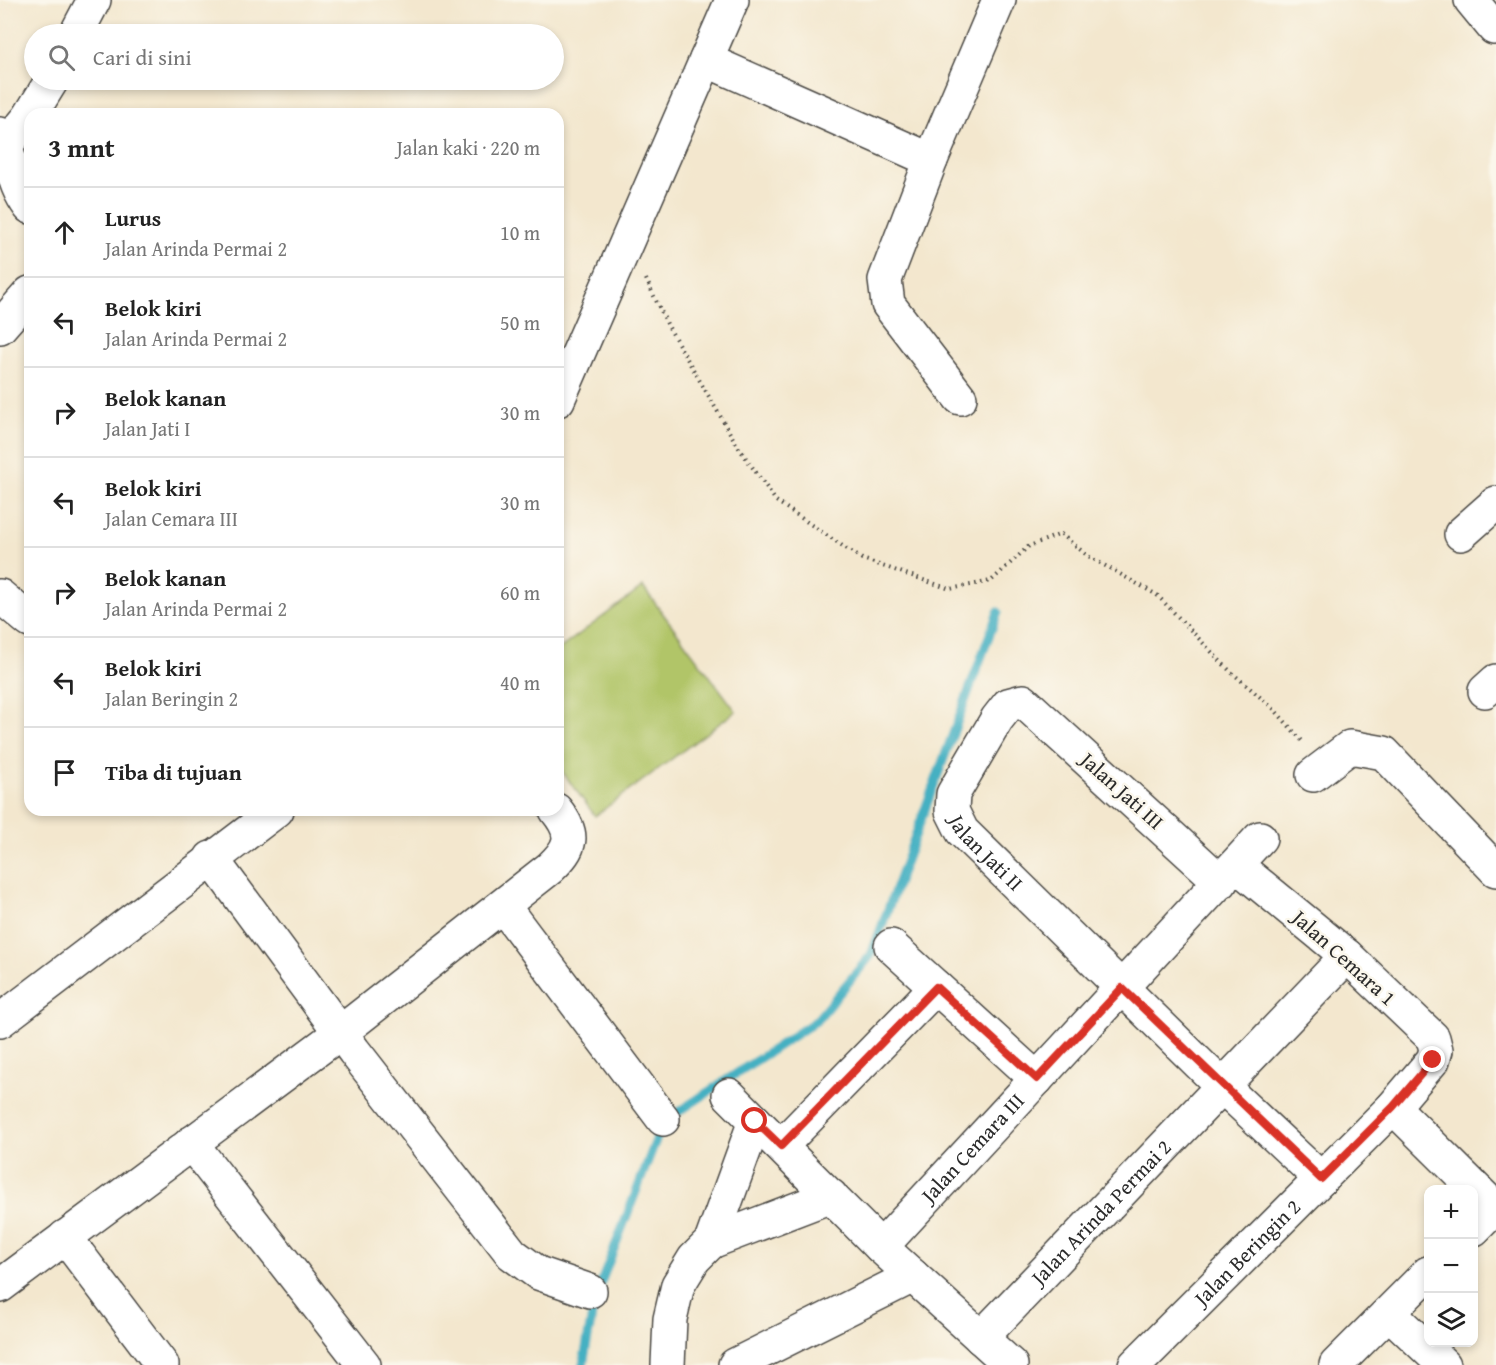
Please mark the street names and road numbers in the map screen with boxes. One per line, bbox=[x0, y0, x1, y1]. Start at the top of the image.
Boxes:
street label: Jalan Jati III bbox=[1072, 743, 1171, 836]
street label: Jalan Jati II bbox=[940, 807, 1030, 898]
street label: Jalan Cemara 1 bbox=[1283, 901, 1403, 1013]
street label: Jalan Cemara III bbox=[912, 1086, 1031, 1212]
street label: Jalan Arinda Permai 2 bbox=[1022, 1132, 1178, 1294]
street label: Jalan Beringin 2 bbox=[1185, 1192, 1307, 1315]

